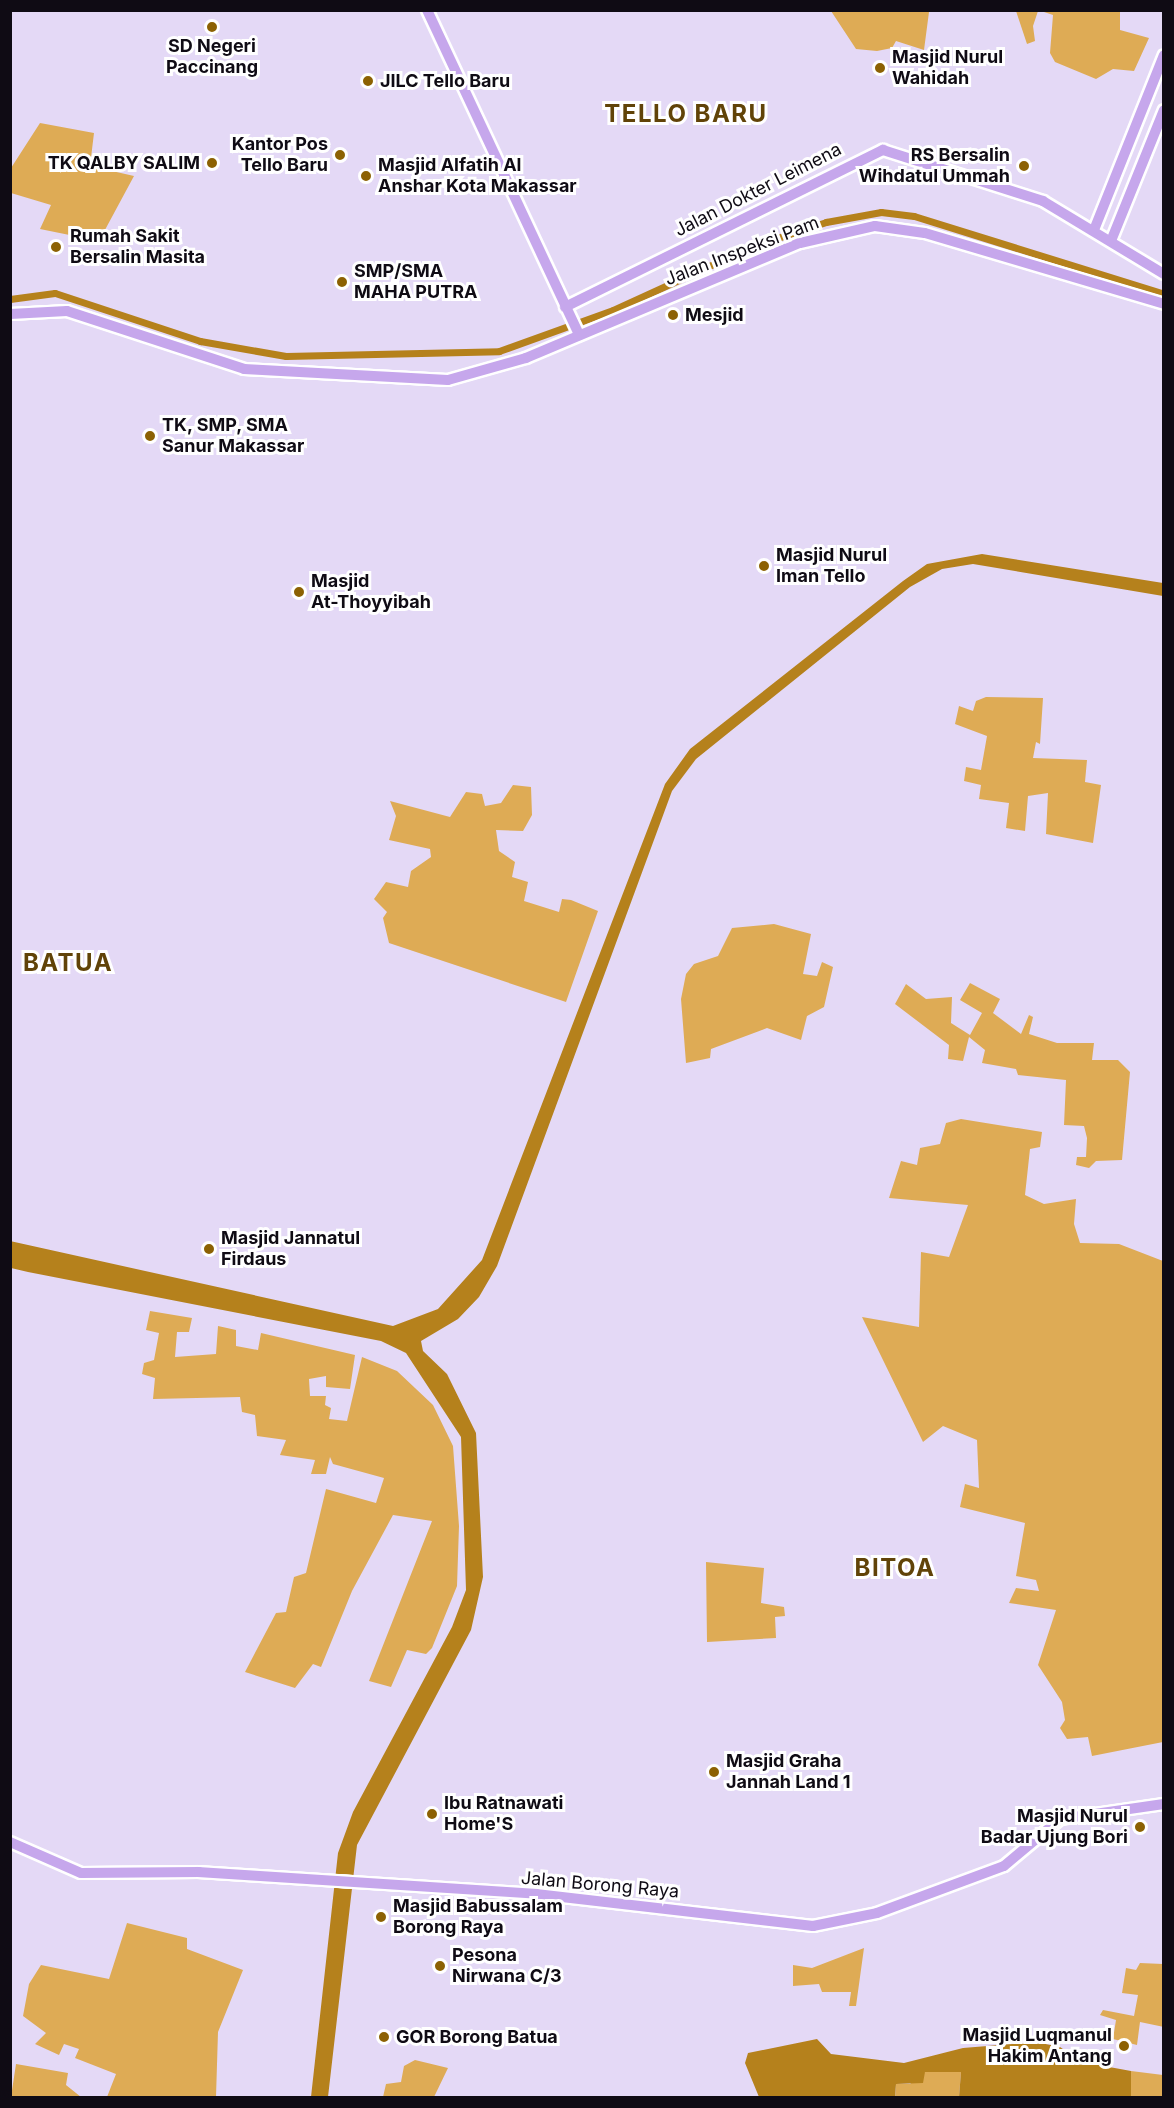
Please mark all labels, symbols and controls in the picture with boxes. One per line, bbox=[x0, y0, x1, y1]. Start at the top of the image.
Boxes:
marker: SD Negeri Paccinang bbox=[205, 20, 219, 34]
place label: SD Negeri Paccinang bbox=[166, 36, 258, 78]
place label: Masjid Nurul Wahidah bbox=[892, 47, 1003, 90]
marker: Masjid Nurul Wahidah bbox=[873, 61, 887, 75]
place label: JILC Tello Baru bbox=[380, 70, 510, 92]
marker: JILC Tello Baru bbox=[361, 74, 375, 88]
district label: TELLO BARU bbox=[604, 100, 768, 128]
place label: Kantor Pos Tello Baru bbox=[232, 134, 328, 176]
street label: Jalan Dokter Leimena bbox=[671, 139, 845, 241]
place label: RS Bersalin Wihdatul Ummah bbox=[859, 145, 1010, 188]
marker: Kantor Pos Tello Baru bbox=[333, 148, 347, 162]
place label: TK QALBY SALIM bbox=[48, 152, 200, 174]
place label: Masjid Alfatih Al Anshar Kota Makassar bbox=[378, 155, 577, 198]
marker: TK QALBY SALIM bbox=[205, 156, 219, 170]
marker: RS Bersalin Wihdatul Ummah bbox=[1015, 157, 1033, 175]
marker: Masjid Alfatih Al Anshar Kota Makassar bbox=[359, 169, 373, 183]
street label: Jalan Inspeksi Pam bbox=[662, 212, 822, 290]
place label: Rumah Sakit Bersalin Masita bbox=[70, 226, 205, 268]
marker: Rumah Sakit Bersalin Masita bbox=[47, 238, 65, 256]
place label: SMP/SMA MAHA PUTRA bbox=[354, 261, 477, 304]
marker: SMP/SMA MAHA PUTRA bbox=[335, 275, 349, 289]
place label: Mesjid bbox=[685, 304, 744, 326]
marker: Mesjid bbox=[666, 308, 680, 322]
place label: TK, SMP, SMA Sanur Makassar bbox=[162, 415, 304, 458]
marker: TK, SMP, SMA Sanur Makassar bbox=[143, 429, 157, 443]
place label: Masjid Nurul Iman Tello bbox=[776, 545, 887, 588]
marker: Masjid Nurul Iman Tello bbox=[757, 559, 771, 573]
place label: Masjid At-Thoyyibah bbox=[311, 571, 431, 614]
marker: Masjid At-Thoyyibah bbox=[292, 585, 306, 599]
district label: BATUA bbox=[23, 949, 113, 977]
place label: Masjid Jannatul Firdaus bbox=[221, 1228, 360, 1270]
marker: Masjid Jannatul Firdaus bbox=[202, 1242, 216, 1256]
district label: BITOA bbox=[855, 1554, 935, 1582]
place label: Masjid Graha Jannah Land 1 bbox=[726, 1751, 851, 1794]
marker: Masjid Graha Jannah Land 1 bbox=[707, 1765, 721, 1779]
place label: Ibu Ratnawati Home'S bbox=[444, 1793, 563, 1836]
place label: Masjid Nurul Badar Ujung Bori bbox=[981, 1806, 1128, 1848]
marker: Ibu Ratnawati Home'S bbox=[425, 1807, 439, 1821]
marker: Masjid Nurul Badar Ujung Bori bbox=[1133, 1820, 1147, 1834]
street label: Jalan Borong Raya bbox=[520, 1867, 680, 1903]
place label: Masjid Babussalam Borong Raya bbox=[393, 1896, 563, 1938]
marker: Masjid Babussalam Borong Raya bbox=[374, 1910, 388, 1924]
place label: Pesona Nirwana C/3 bbox=[452, 1945, 562, 1988]
marker: Pesona Nirwana C/3 bbox=[433, 1959, 447, 1973]
place label: Masjid Luqmanul Hakim Antang bbox=[962, 2025, 1112, 2068]
place label: GOR Borong Batua bbox=[396, 2026, 558, 2048]
marker: GOR Borong Batua bbox=[377, 2030, 391, 2044]
marker: Masjid Luqmanul Hakim Antang bbox=[1117, 2039, 1131, 2053]

